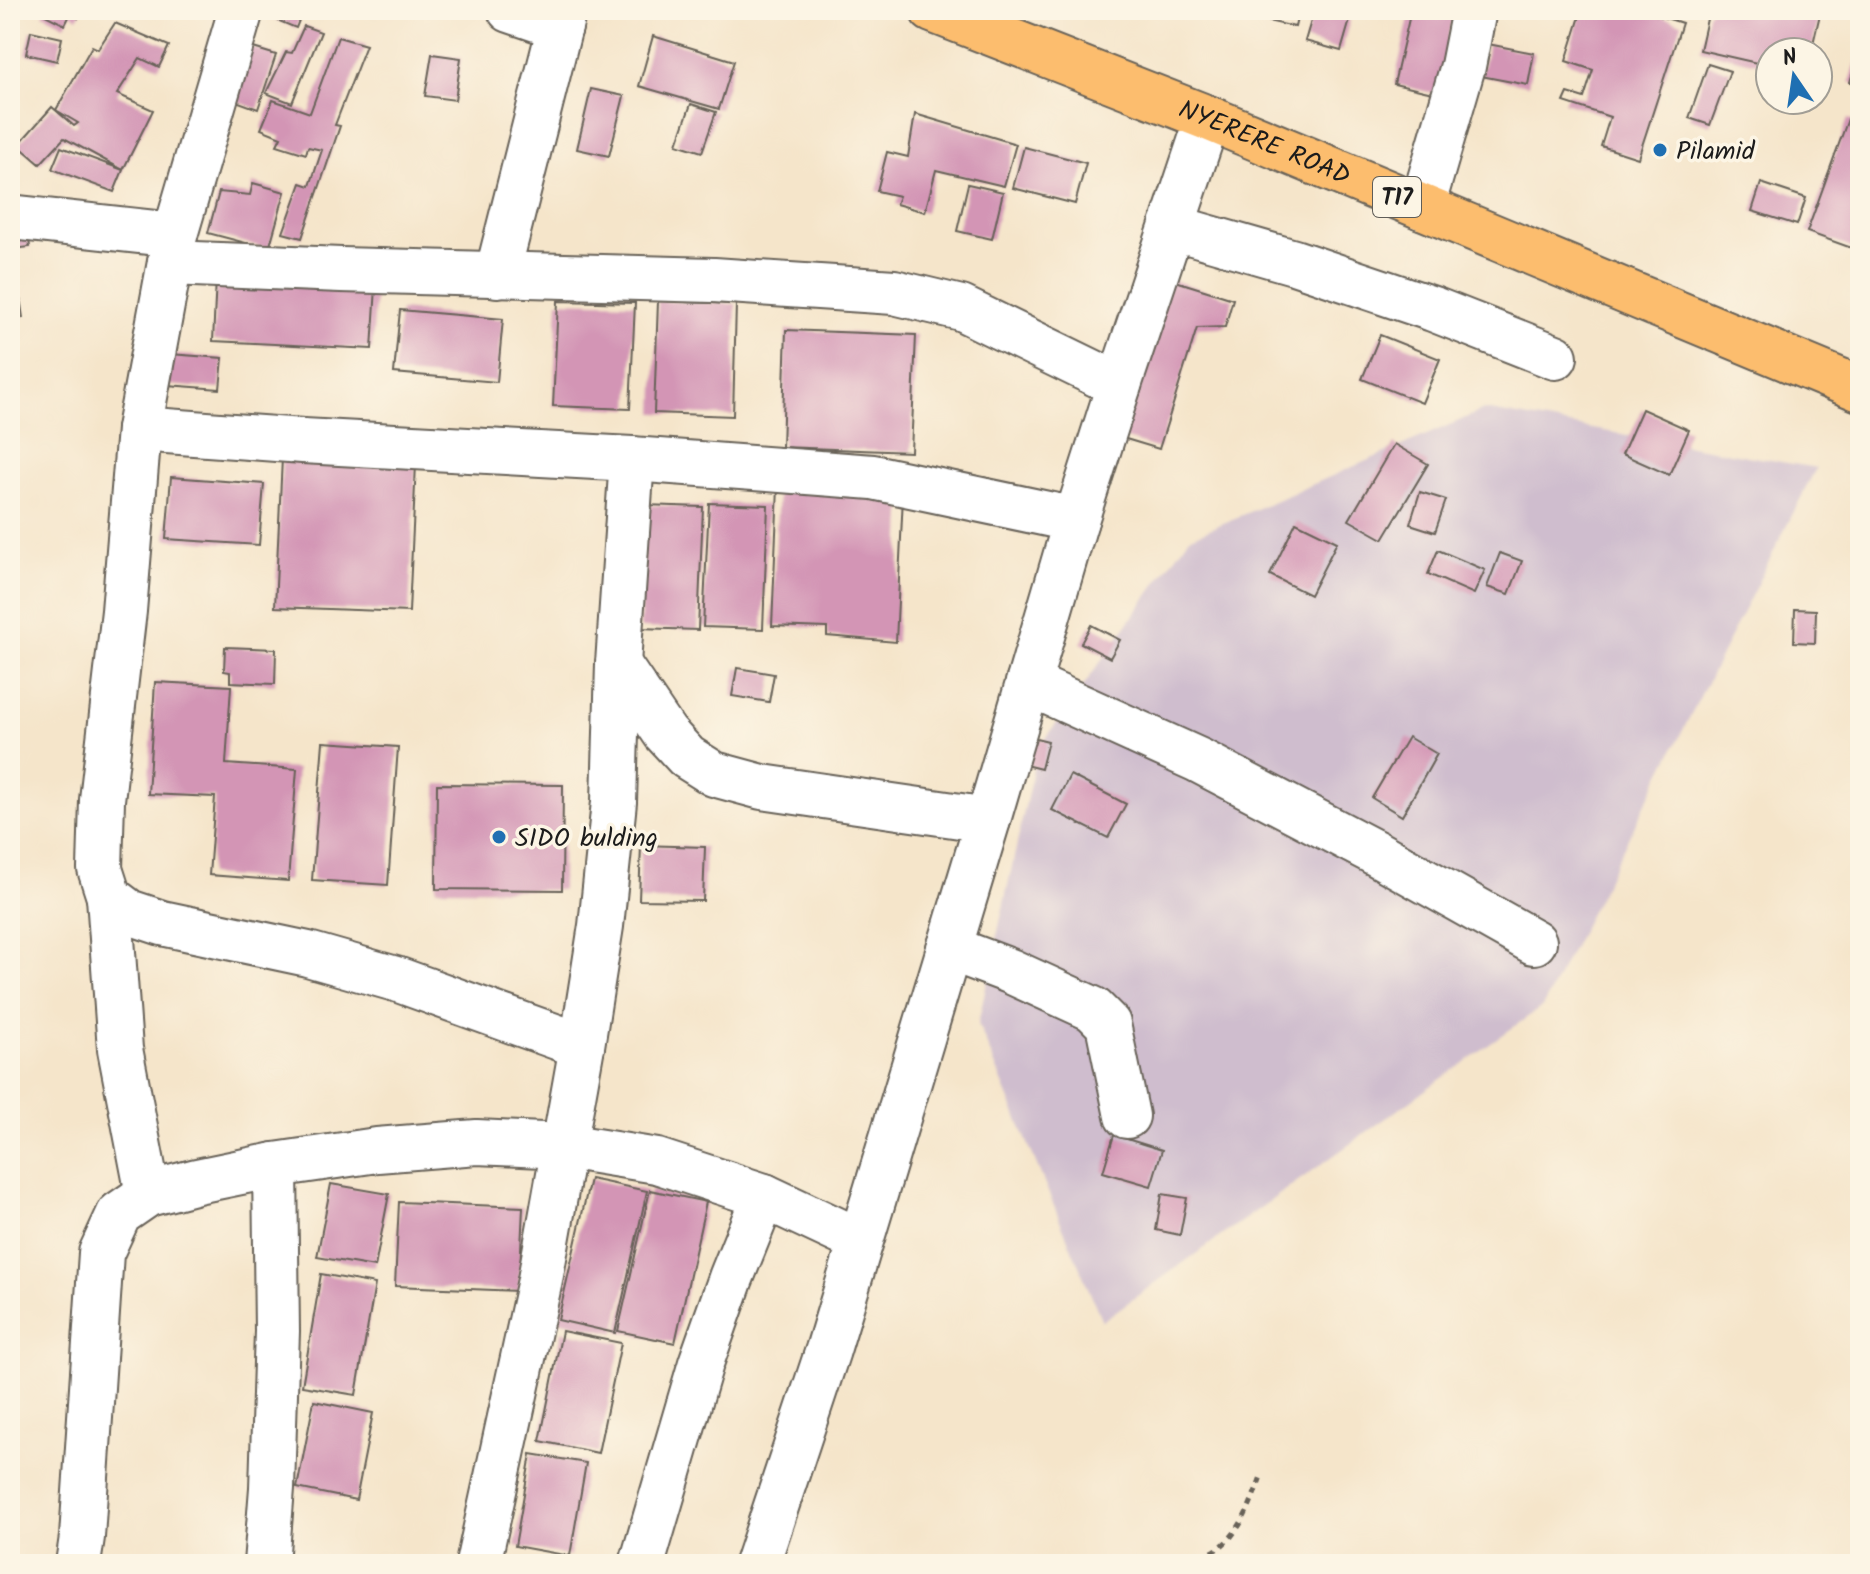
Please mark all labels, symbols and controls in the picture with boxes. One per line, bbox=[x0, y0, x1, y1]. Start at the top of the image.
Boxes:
north arrow bbox=[1754, 36, 1834, 116]
text: N bbox=[1779, 40, 1801, 78]
street label: NYERERE ROAD bbox=[1172, 89, 1357, 198]
place label: Pilamid bbox=[1676, 131, 1756, 173]
marker: Pilamid bbox=[1651, 141, 1669, 159]
road number: T17 bbox=[1373, 177, 1421, 217]
place label: SIDO bulding bbox=[515, 818, 658, 860]
marker: SIDO bulding bbox=[490, 828, 508, 846]

